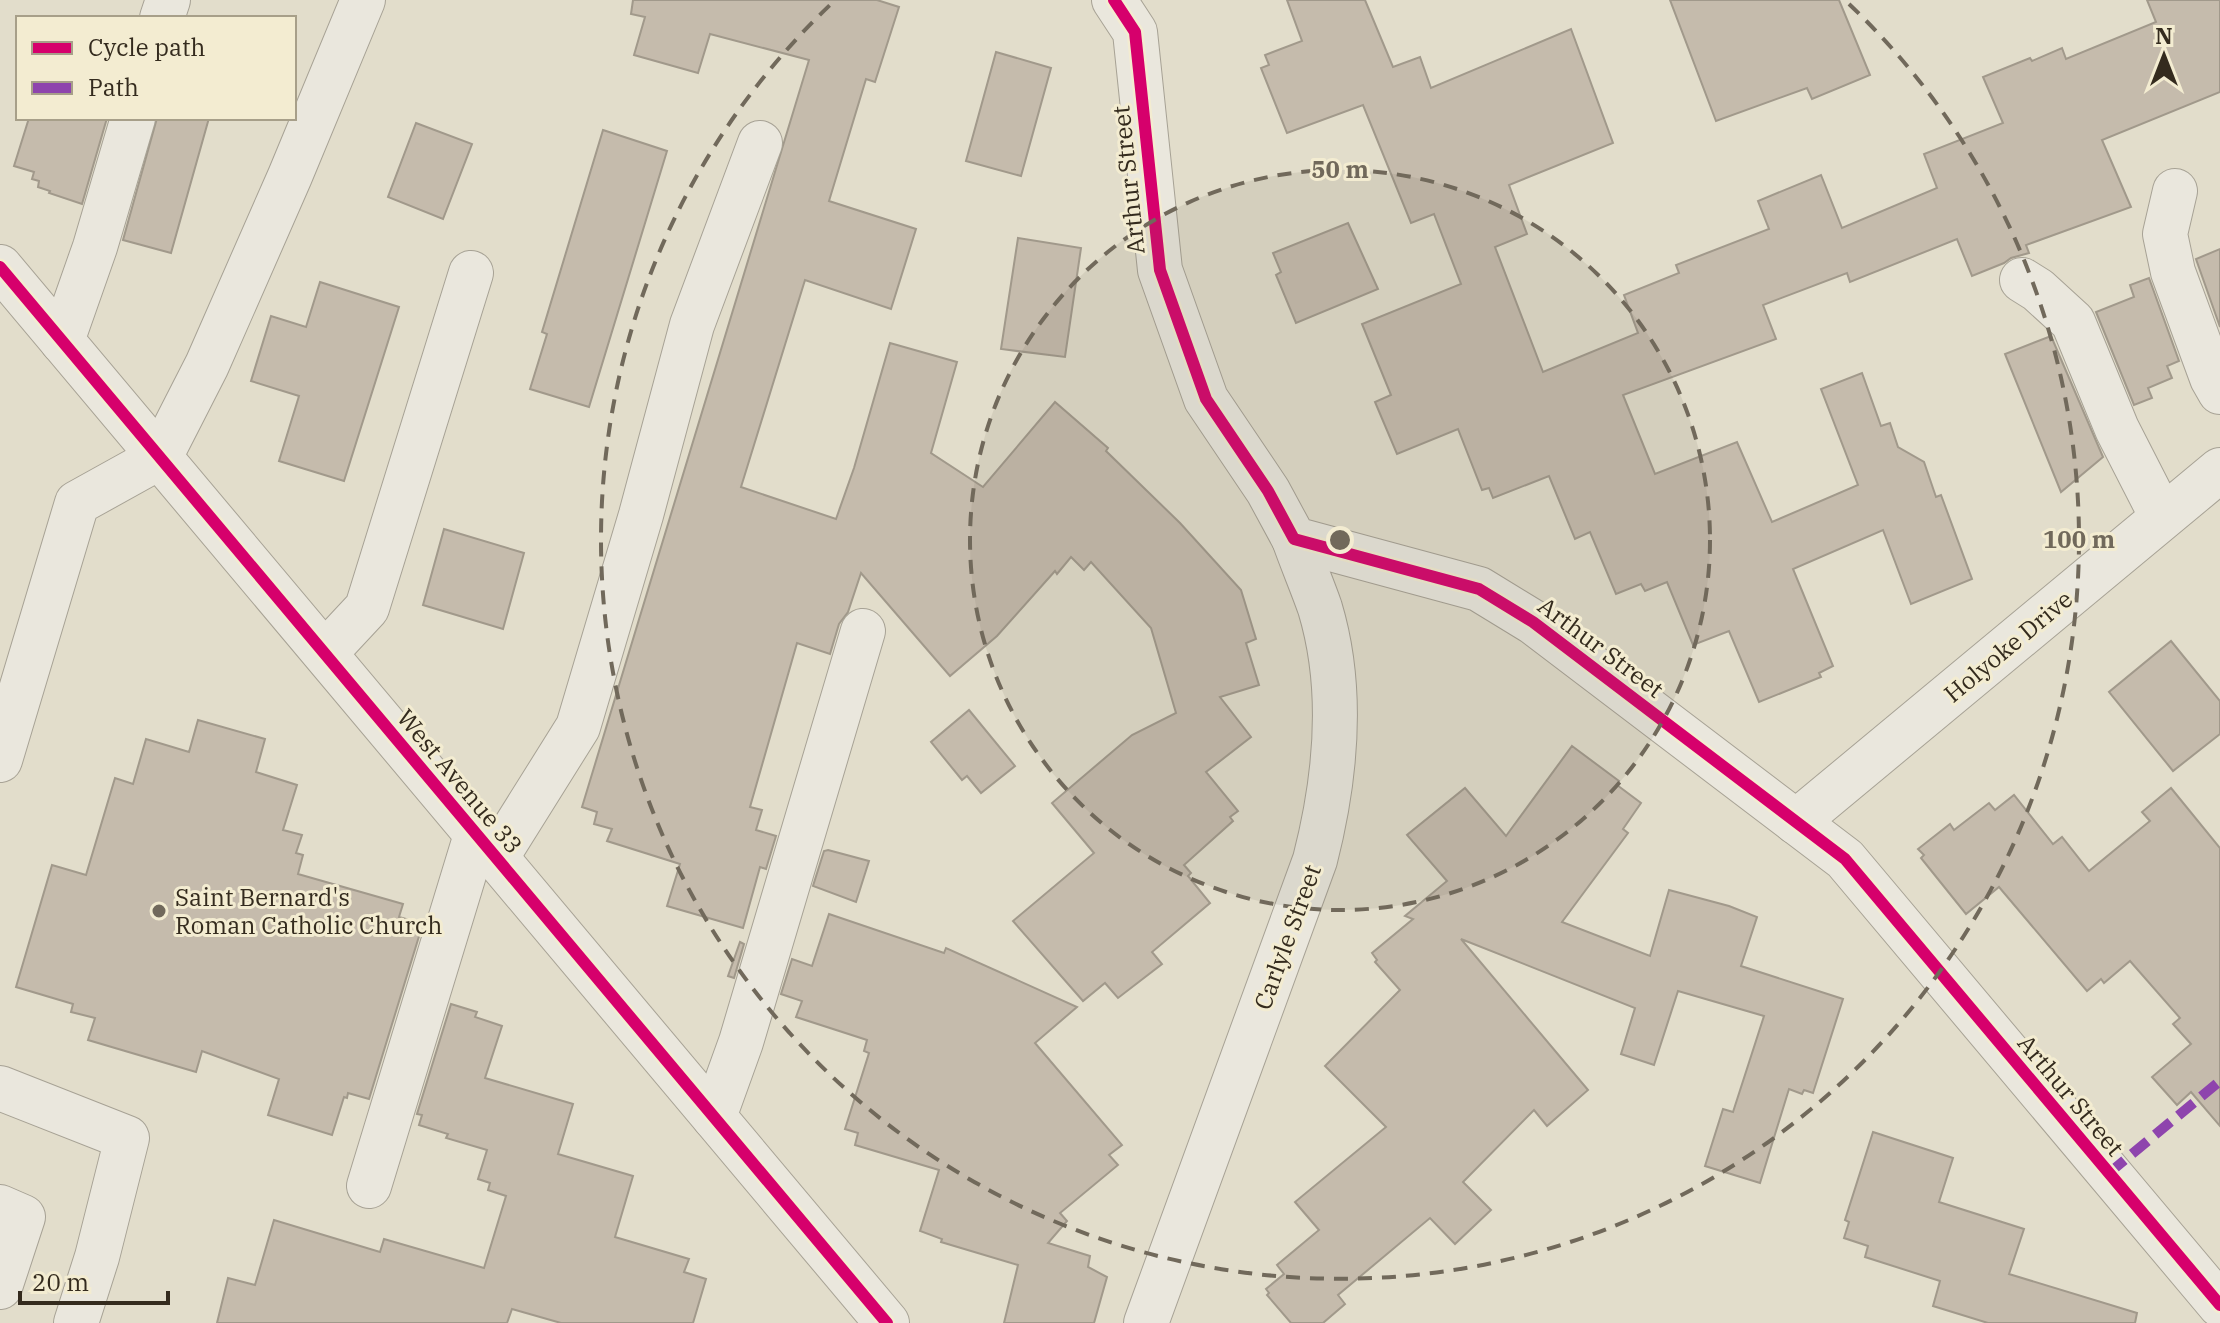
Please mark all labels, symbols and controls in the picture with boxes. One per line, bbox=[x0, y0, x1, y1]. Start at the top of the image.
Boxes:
legend bbox=[16, 16, 296, 120]
north arrow bbox=[2124, 16, 2204, 96]
text: N bbox=[2155, 21, 2173, 50]
text: Cycle path bbox=[88, 31, 205, 63]
text: Path bbox=[88, 71, 139, 103]
street label: Arthur Street bbox=[1104, 104, 1152, 256]
text: 50 m bbox=[1311, 153, 1369, 185]
text: 100 m bbox=[2043, 523, 2115, 555]
centre of rings bbox=[1326, 526, 1354, 554]
street label: Holyoke Drive bbox=[1937, 583, 2079, 709]
street label: Arthur Street bbox=[1532, 589, 1670, 705]
street label: West Avenue 33 bbox=[390, 702, 530, 860]
street label: Carlyle Street bbox=[1246, 860, 1328, 1014]
place label: Saint Bernard's Roman Catholic Church bbox=[175, 881, 443, 941]
marker: Saint Bernard's Roman Catholic Church bbox=[150, 902, 168, 920]
street label: Arthur Street bbox=[2011, 1028, 2131, 1162]
scale bar bbox=[20, 1255, 168, 1305]
text: 20 m bbox=[32, 1266, 89, 1298]

